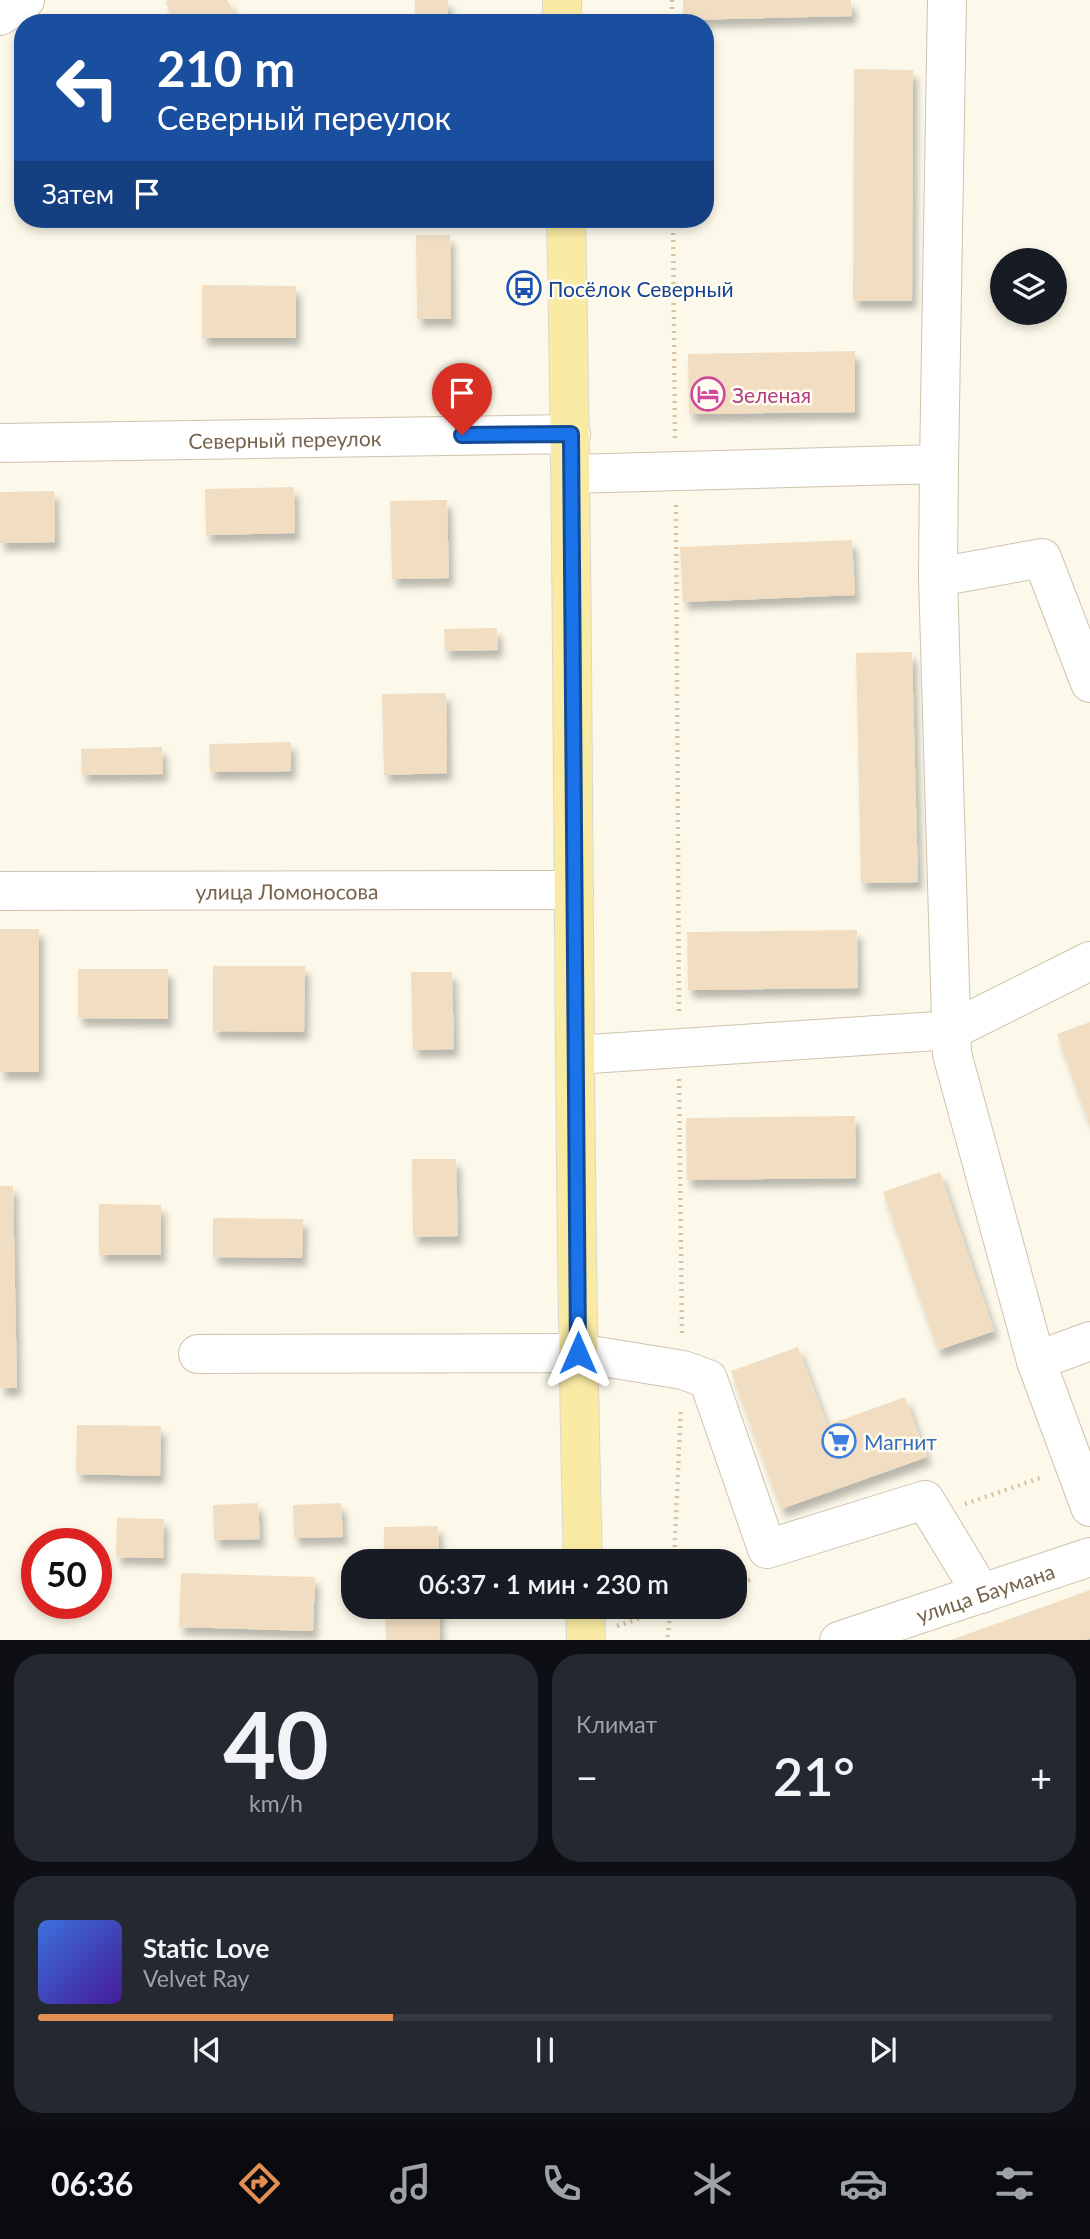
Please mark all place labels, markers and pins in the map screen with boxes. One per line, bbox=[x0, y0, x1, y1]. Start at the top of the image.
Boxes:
bus stop icon: Посёлок Северный bbox=[505, 269, 543, 307]
place label: Посёлок Северный bbox=[548, 276, 734, 301]
pin bbox=[432, 363, 492, 435]
hotel icon: Зеленая bbox=[689, 375, 727, 413]
place label: Зеленая bbox=[732, 382, 811, 407]
supermarket icon: Магнит bbox=[820, 1422, 858, 1460]
place label: Магнит bbox=[864, 1429, 937, 1454]

